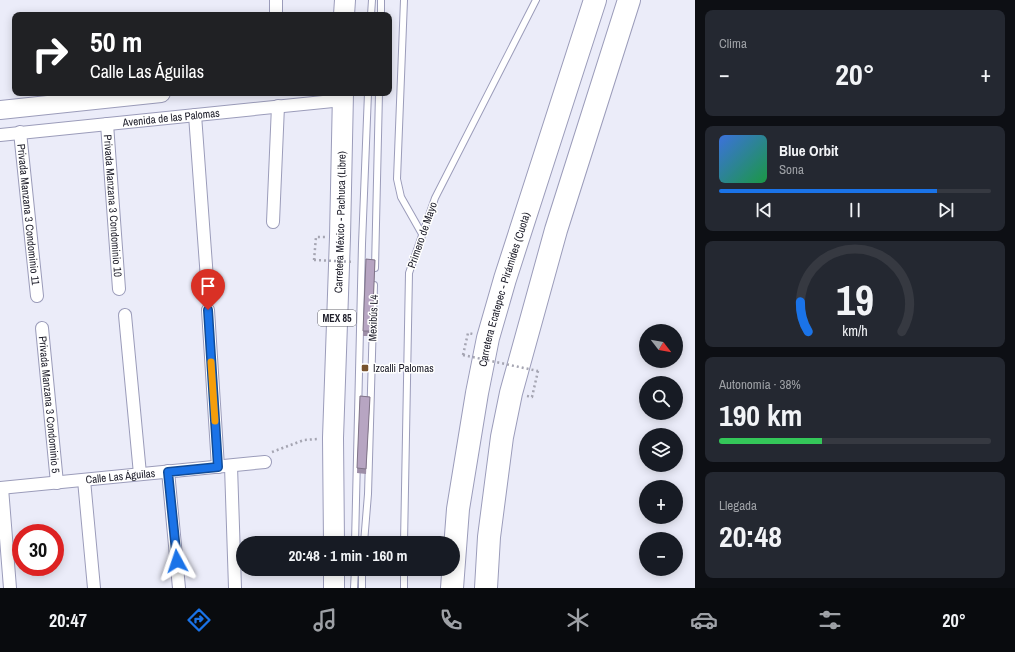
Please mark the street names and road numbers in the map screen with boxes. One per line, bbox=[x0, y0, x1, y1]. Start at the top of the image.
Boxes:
street label: Avenida de las Palomas bbox=[121, 106, 221, 130]
street label: Privada Manzana 3 Condominio 10 bbox=[101, 134, 125, 277]
street label: Privada Manzana 3 Condominio 11 bbox=[14, 143, 43, 286]
street label: Carretera México - Pachuca (Libre) bbox=[331, 151, 349, 293]
street label: Primero de Mayo bbox=[404, 200, 440, 270]
street label: Carretera Ecatepec - Pirámides (Cuota) bbox=[475, 210, 533, 368]
street label: Mexibús L4 bbox=[365, 294, 381, 342]
road number: MEX 85 bbox=[318, 310, 356, 326]
street label: Privada Manzana 3 Condominio 5 bbox=[36, 335, 63, 474]
street label: Calle Las Águilas bbox=[85, 466, 156, 487]

